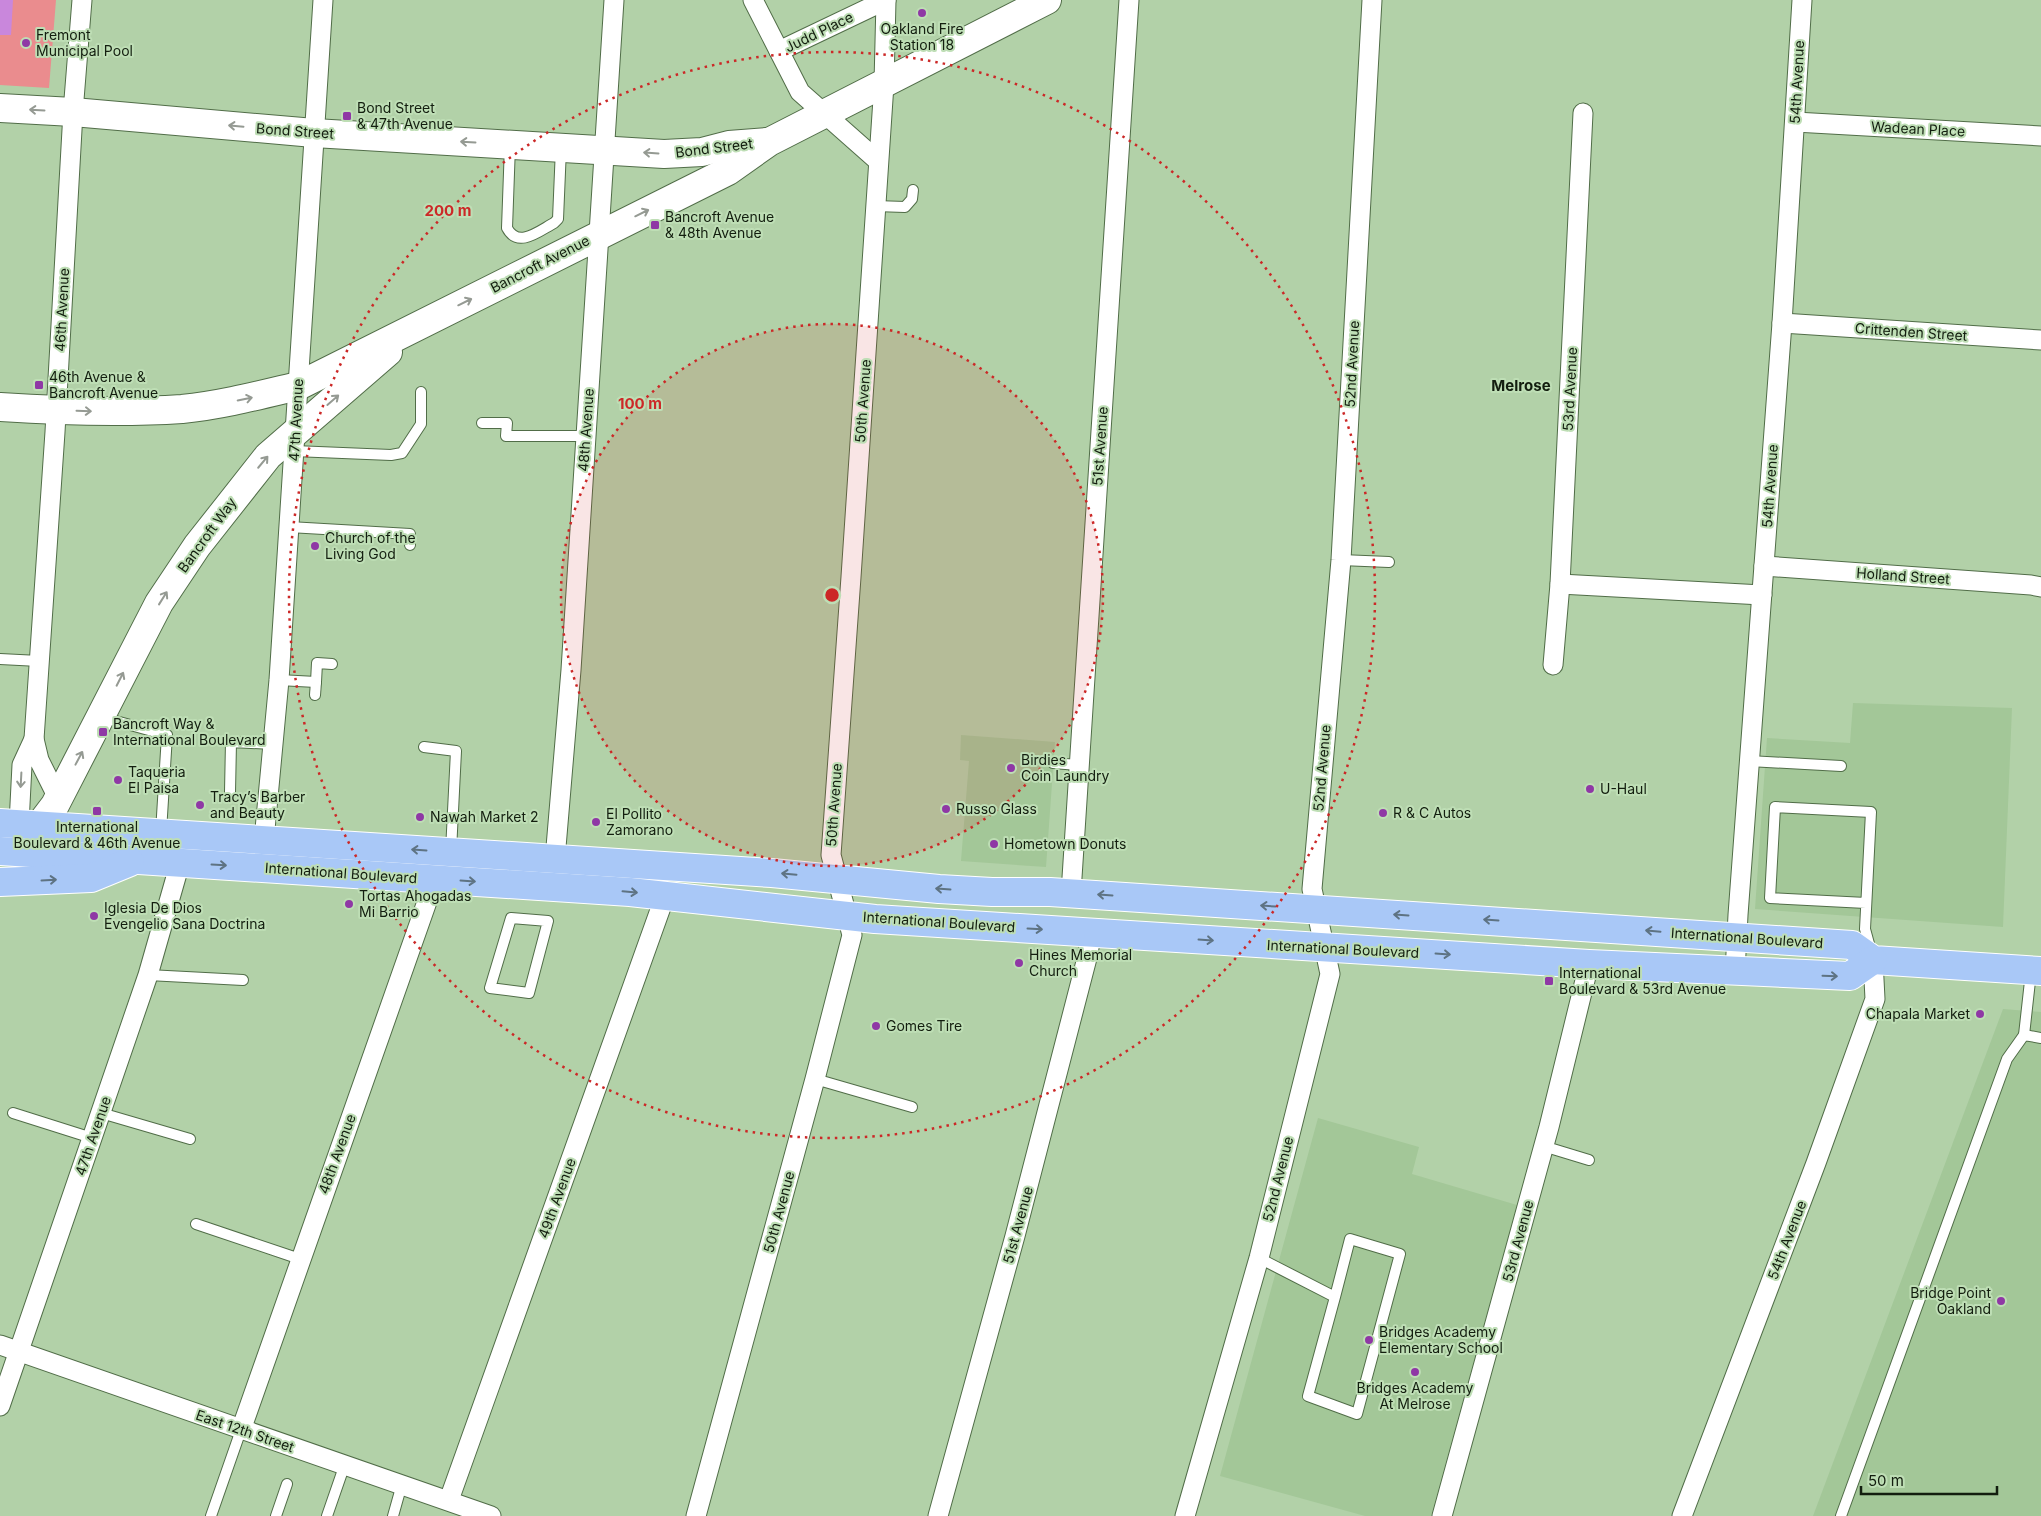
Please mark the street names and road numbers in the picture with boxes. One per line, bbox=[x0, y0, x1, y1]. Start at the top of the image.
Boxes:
street label: Judd Place bbox=[782, 8, 856, 55]
street label: 54th Avenue bbox=[1786, 40, 1807, 124]
street label: Wadean Place bbox=[1871, 118, 1966, 139]
street label: Bond Street bbox=[256, 119, 335, 142]
street label: Bond Street bbox=[674, 134, 754, 161]
street label: Bancroft Avenue bbox=[487, 231, 592, 296]
street label: 46th Avenue bbox=[51, 268, 72, 352]
street label: Crittenden Street bbox=[1854, 319, 1968, 344]
street label: 52nd Avenue bbox=[1341, 320, 1362, 408]
street label: 53rd Avenue bbox=[1559, 347, 1580, 431]
street label: 50th Avenue bbox=[851, 359, 874, 443]
street label: 47th Avenue bbox=[285, 378, 306, 462]
street label: 48th Avenue bbox=[574, 388, 597, 472]
street label: 51st Avenue bbox=[1088, 406, 1111, 486]
street label: 54th Avenue bbox=[1758, 444, 1781, 528]
street label: Bancroft Way bbox=[174, 494, 240, 576]
street label: Holland Street bbox=[1856, 564, 1951, 587]
street label: 52nd Avenue bbox=[1309, 724, 1334, 812]
street label: 50th Avenue bbox=[822, 763, 845, 847]
street label: International Boulevard bbox=[264, 859, 418, 886]
street label: International Boulevard bbox=[862, 908, 1016, 935]
street label: International Boulevard bbox=[1670, 924, 1824, 951]
street label: International Boulevard bbox=[1266, 936, 1420, 961]
street label: 47th Avenue bbox=[71, 1094, 114, 1178]
street label: 48th Avenue bbox=[314, 1112, 359, 1196]
street label: 52nd Avenue bbox=[1259, 1135, 1296, 1223]
street label: 49th Avenue bbox=[534, 1155, 579, 1240]
street label: 50th Avenue bbox=[759, 1169, 798, 1254]
street label: 51st Avenue bbox=[999, 1184, 1036, 1265]
street label: 53rd Avenue bbox=[1498, 1198, 1537, 1284]
street label: 54th Avenue bbox=[1764, 1198, 1809, 1282]
street label: East 12th Street bbox=[194, 1406, 297, 1455]

